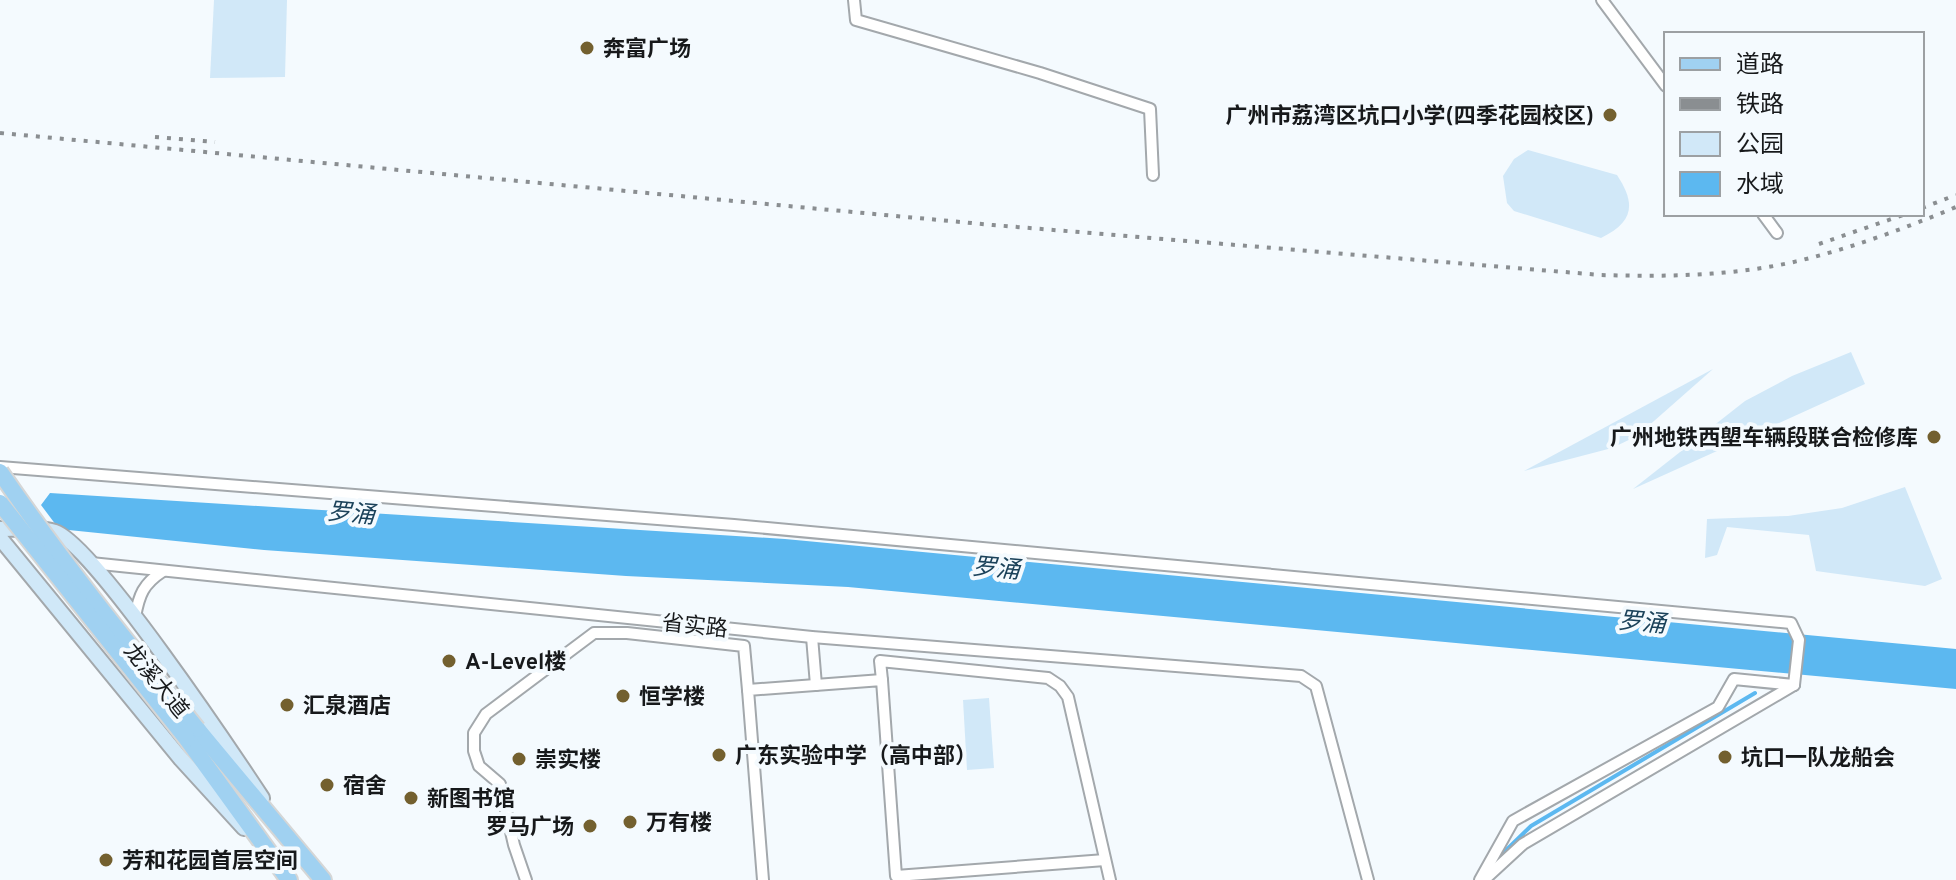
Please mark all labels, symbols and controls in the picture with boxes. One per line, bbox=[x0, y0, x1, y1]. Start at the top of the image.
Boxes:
legend bbox=[1664, 32, 1924, 216]
place label: 奔富广场 bbox=[603, 37, 691, 64]
marker: 奔富广场 bbox=[578, 39, 596, 57]
text: 道路 bbox=[1736, 51, 1784, 81]
text: 铁路 bbox=[1736, 91, 1784, 121]
place label: 广州市荔湾区坑口小学(四季花园校区) bbox=[1226, 103, 1594, 131]
marker: 广州市荔湾区坑口小学(四季花园校区) bbox=[1601, 106, 1619, 124]
text: 公园 bbox=[1736, 131, 1784, 161]
text: 水域 bbox=[1736, 171, 1784, 201]
place label: 广州地铁西塱车辆段联合检修库 bbox=[1610, 425, 1918, 453]
marker: 广州地铁西塱车辆段联合检修库 bbox=[1925, 428, 1943, 446]
water label: 罗涌 bbox=[326, 498, 379, 532]
water label: 罗涌 bbox=[971, 553, 1024, 587]
water label: 罗涌 bbox=[1617, 607, 1670, 641]
street label: 省实路 bbox=[661, 611, 729, 644]
street label: 龙溪大道 bbox=[117, 639, 193, 724]
place label: A-Level楼 bbox=[465, 650, 566, 677]
marker: A-Level楼 bbox=[440, 652, 458, 670]
place label: 恒学楼 bbox=[639, 685, 705, 712]
marker: 恒学楼 bbox=[614, 687, 632, 705]
place label: 汇泉酒店 bbox=[303, 694, 391, 721]
marker: 汇泉酒店 bbox=[278, 696, 296, 714]
place label: 广东实验中学（高中部） bbox=[735, 744, 977, 771]
marker: 广东实验中学（高中部） bbox=[710, 746, 728, 764]
place label: 坑口一队龙船会 bbox=[1741, 746, 1895, 773]
place label: 崇实楼 bbox=[535, 748, 601, 775]
marker: 坑口一队龙船会 bbox=[1716, 748, 1734, 766]
marker: 崇实楼 bbox=[510, 750, 528, 768]
place label: 宿舍 bbox=[343, 773, 387, 801]
marker: 宿舍 bbox=[318, 776, 336, 794]
place label: 新图书馆 bbox=[427, 787, 515, 814]
marker: 新图书馆 bbox=[402, 789, 420, 807]
place label: 万有楼 bbox=[646, 811, 712, 838]
marker: 万有楼 bbox=[621, 813, 639, 831]
place label: 罗马广场 bbox=[486, 815, 574, 842]
marker: 罗马广场 bbox=[581, 817, 599, 835]
place label: 芳和花园首层空间 bbox=[122, 849, 298, 876]
marker: 芳和花园首层空间 bbox=[97, 851, 115, 869]

